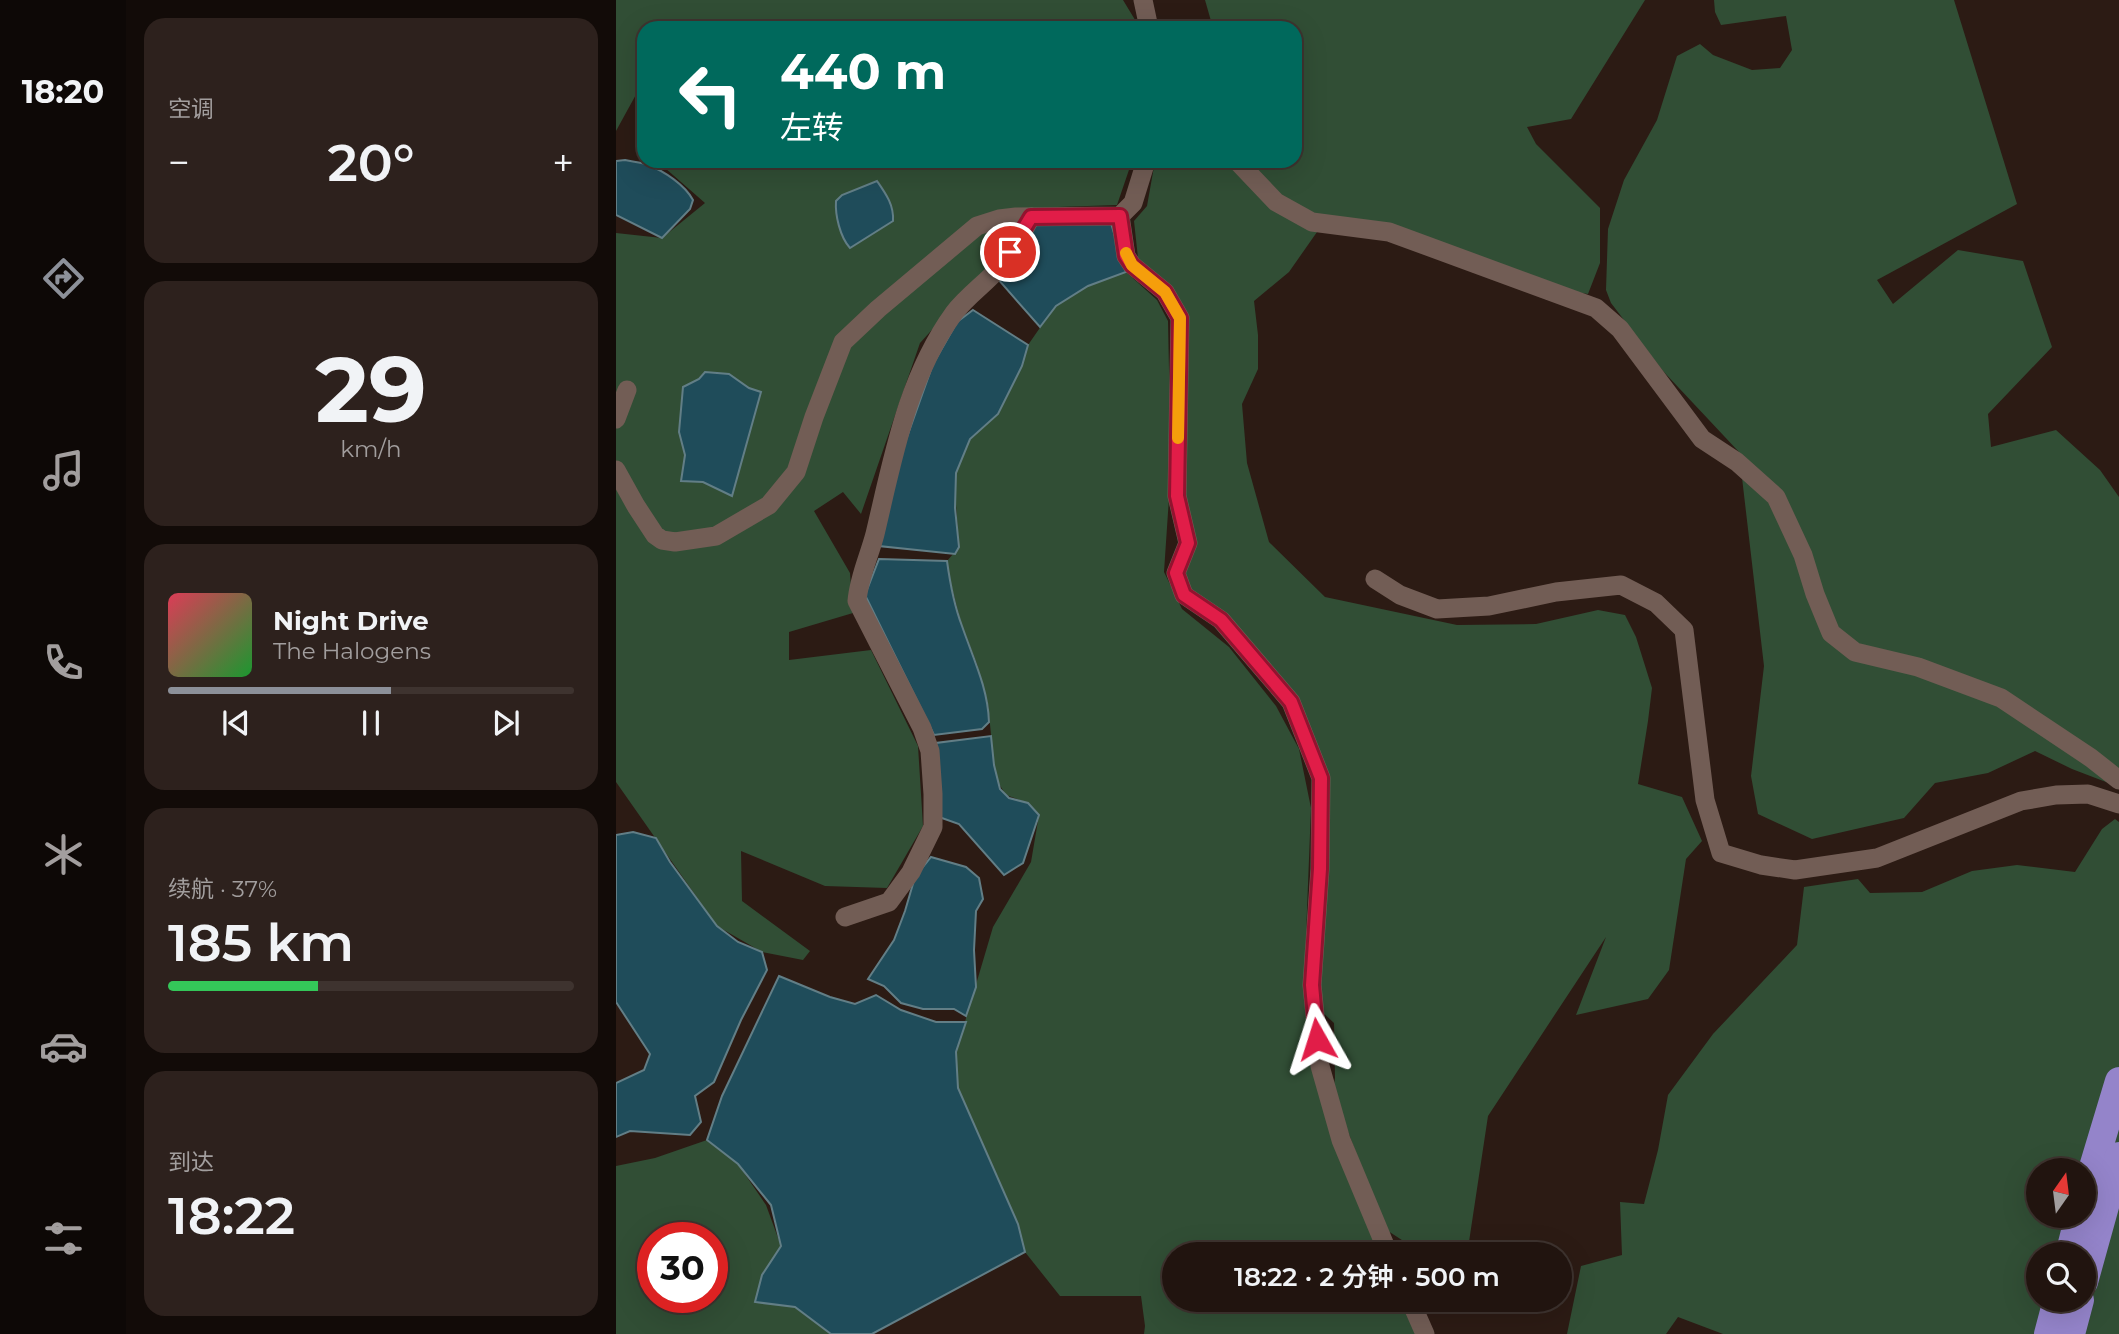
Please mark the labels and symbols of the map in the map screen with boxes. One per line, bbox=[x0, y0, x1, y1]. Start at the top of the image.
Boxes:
pin bbox=[980, 222, 1040, 282]
position arrow bbox=[1280, 1002, 1354, 1076]
north arrow bbox=[2026, 1158, 2096, 1228]
speed limit sign: 30 bbox=[637, 1222, 728, 1313]

